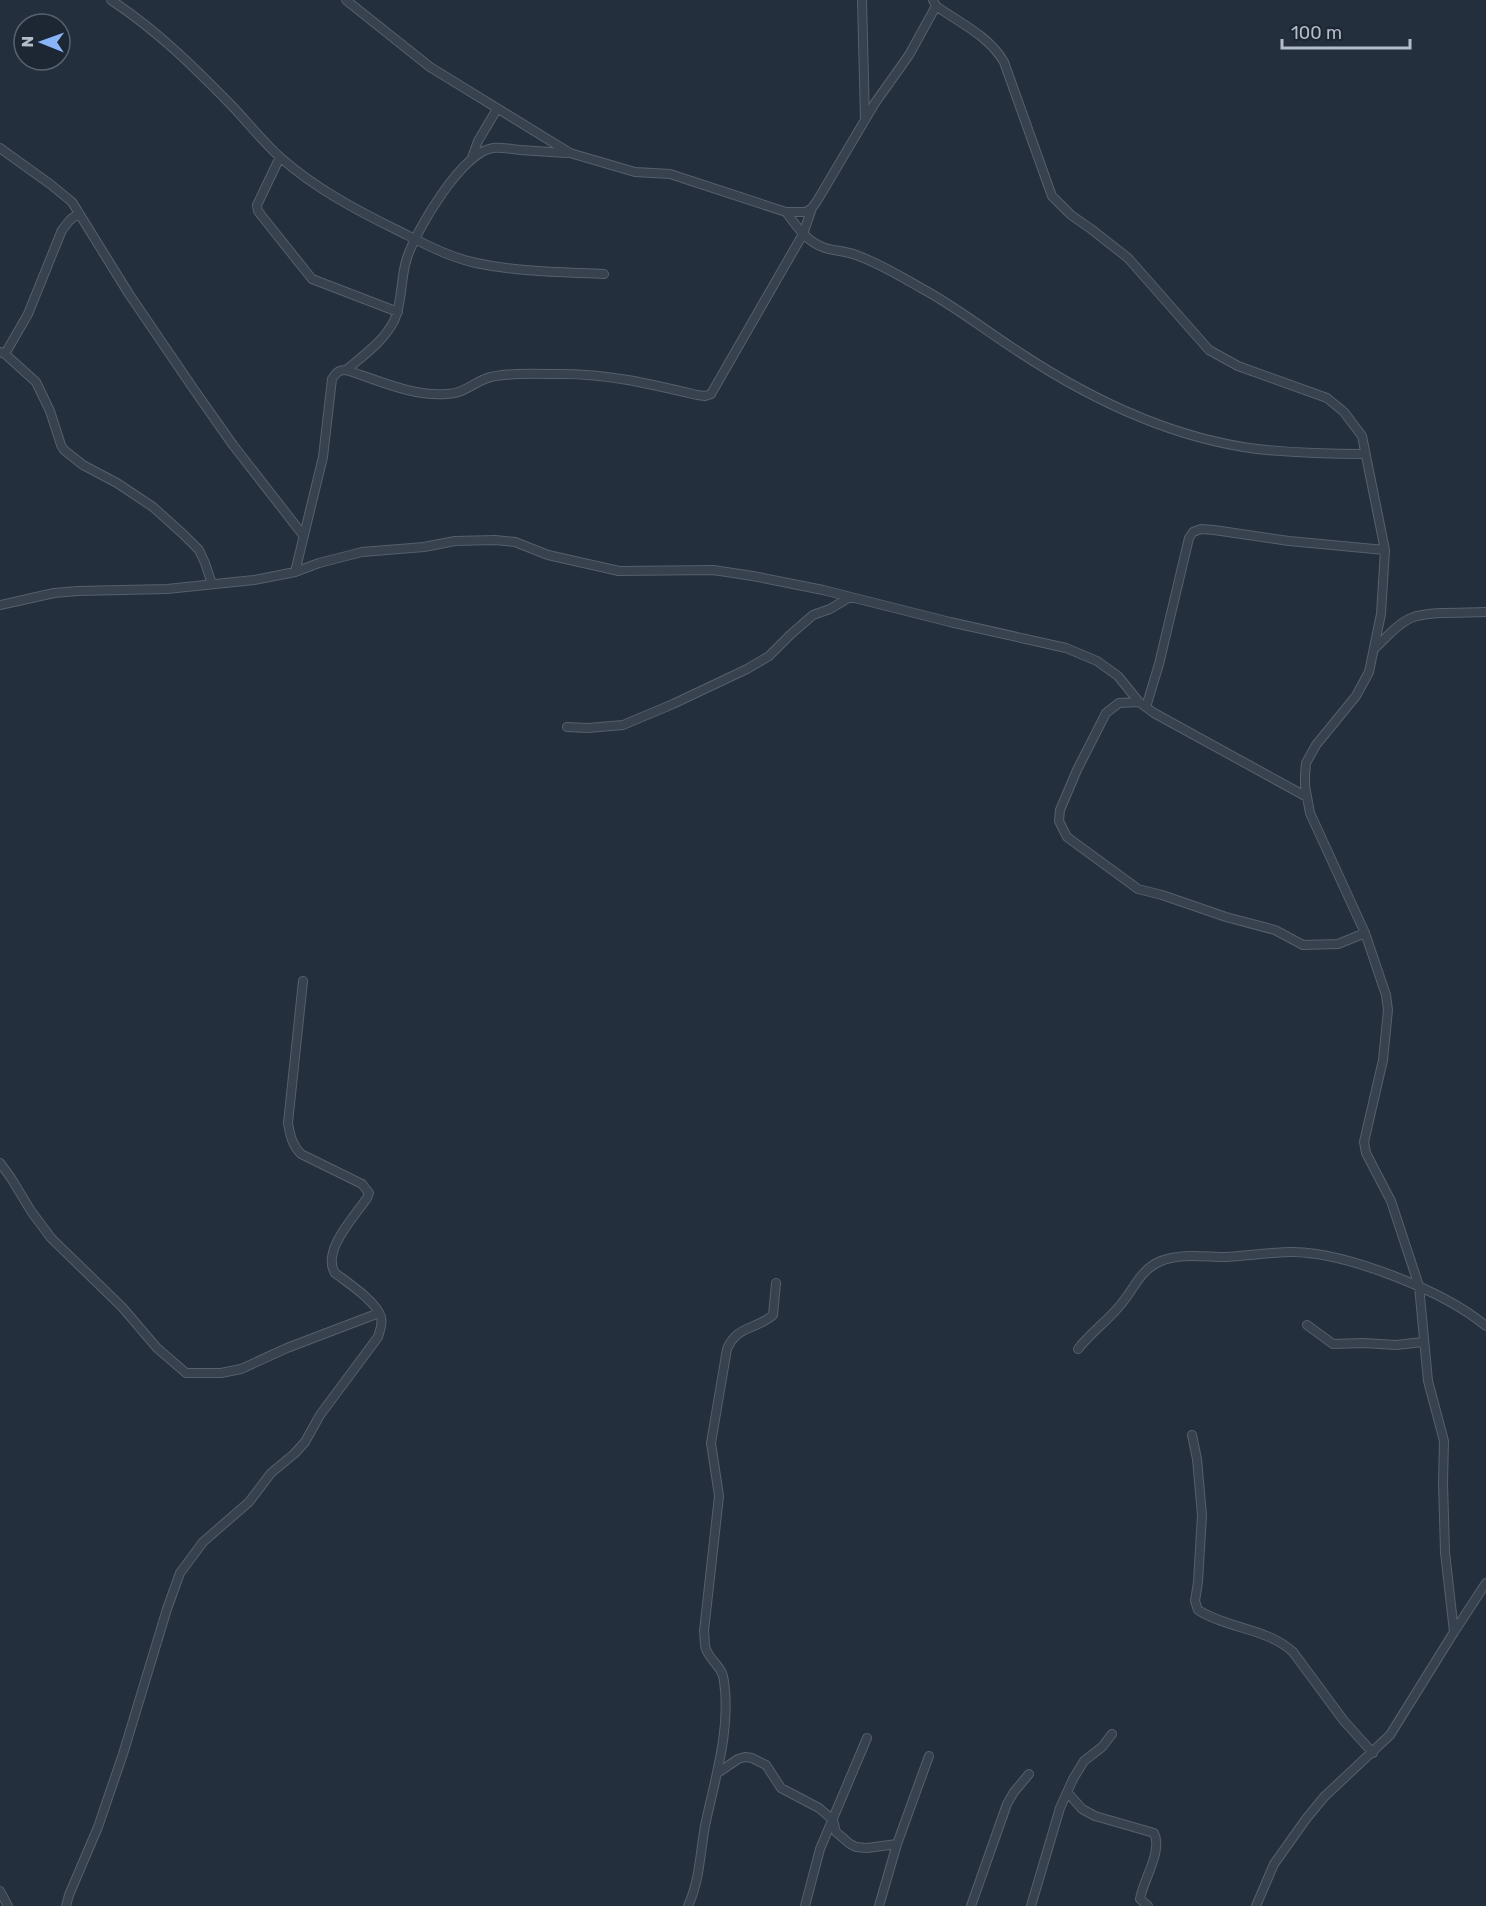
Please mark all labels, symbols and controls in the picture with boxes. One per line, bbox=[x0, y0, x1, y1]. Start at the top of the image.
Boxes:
north arrow bbox=[12, 12, 72, 72]
scale bar bbox=[1282, 12, 1410, 50]
text: 100 m bbox=[1291, 22, 1342, 44]
text: N bbox=[18, 36, 37, 48]

